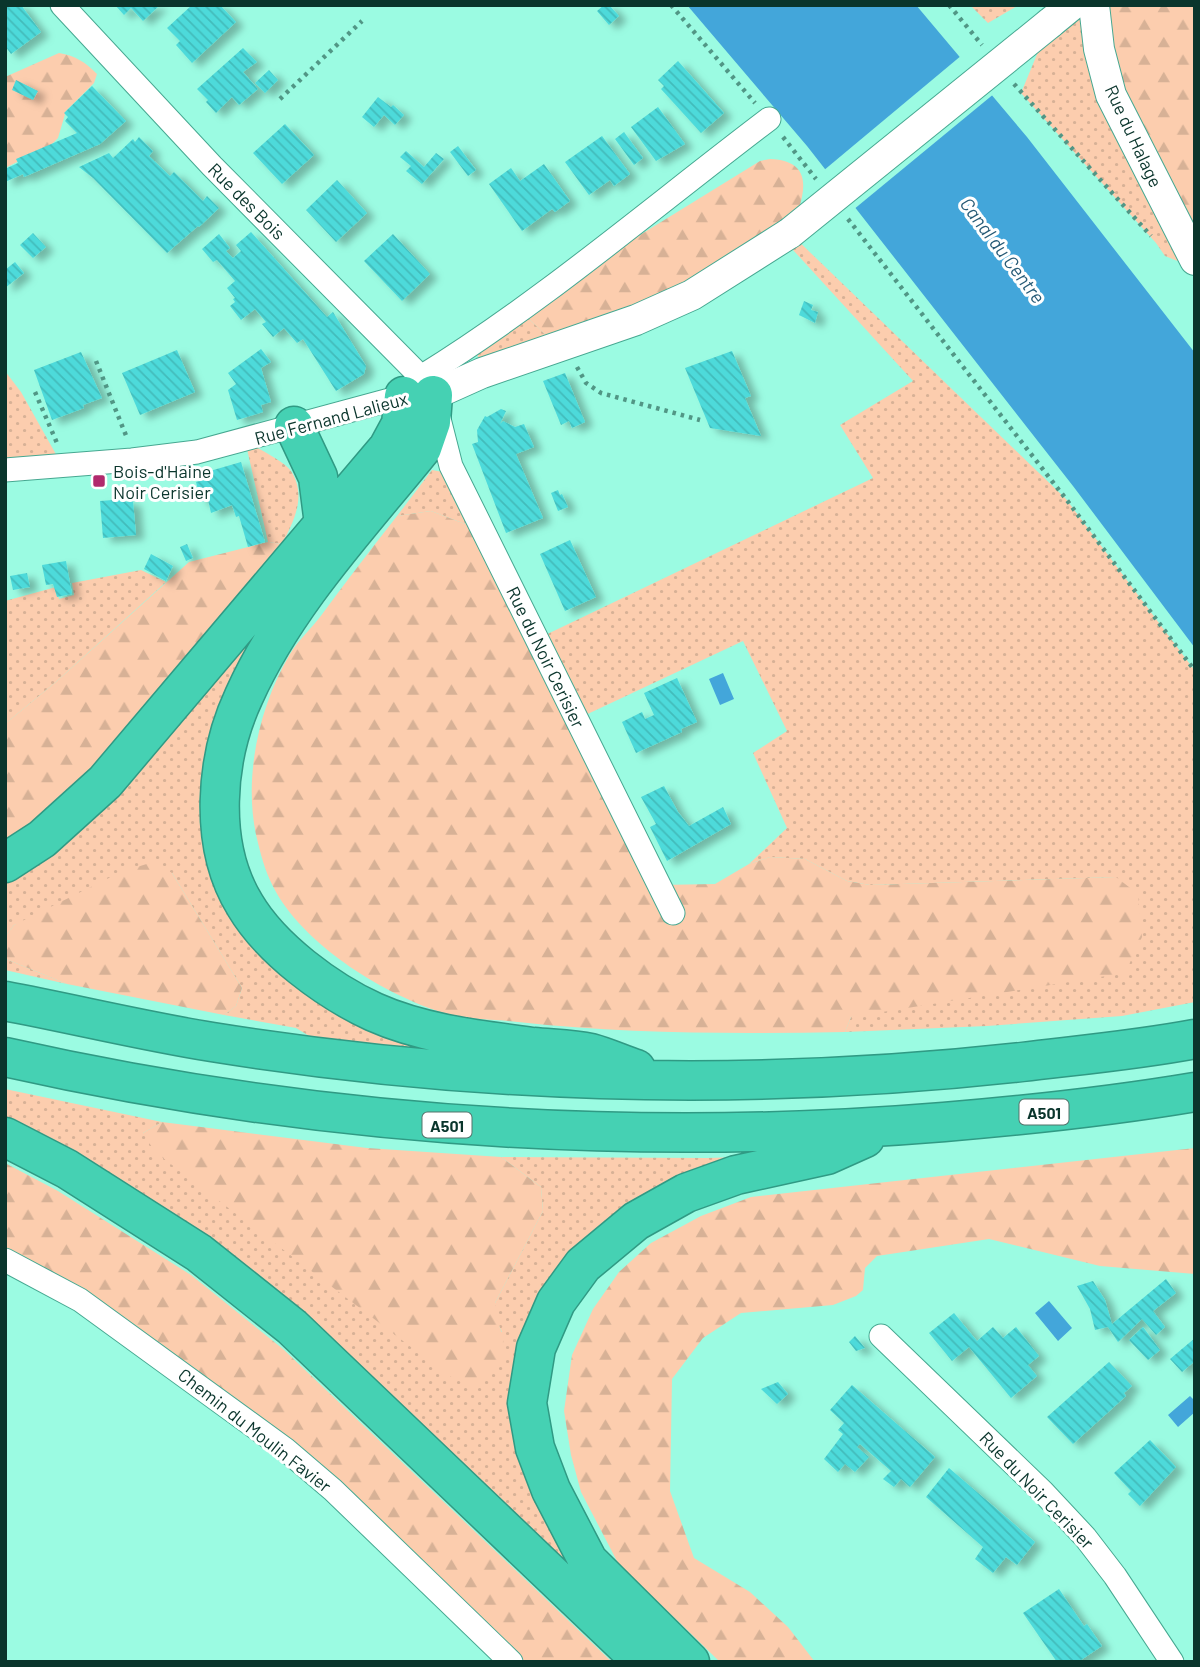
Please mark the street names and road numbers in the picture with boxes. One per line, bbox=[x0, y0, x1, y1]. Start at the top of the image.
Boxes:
street label: Rue du Halage bbox=[1101, 81, 1167, 191]
street label: Rue des Bois bbox=[204, 158, 290, 244]
street label: Rue Fernand Lalieux bbox=[252, 387, 410, 449]
street label: Rue du Noir Cerisier bbox=[502, 583, 590, 732]
road number: A501 bbox=[1020, 1100, 1068, 1124]
road number: A501 bbox=[422, 1112, 472, 1138]
street label: Chemin du Moulin Favier bbox=[174, 1363, 336, 1497]
street label: Rue du Noir Cerisier bbox=[975, 1427, 1099, 1554]

